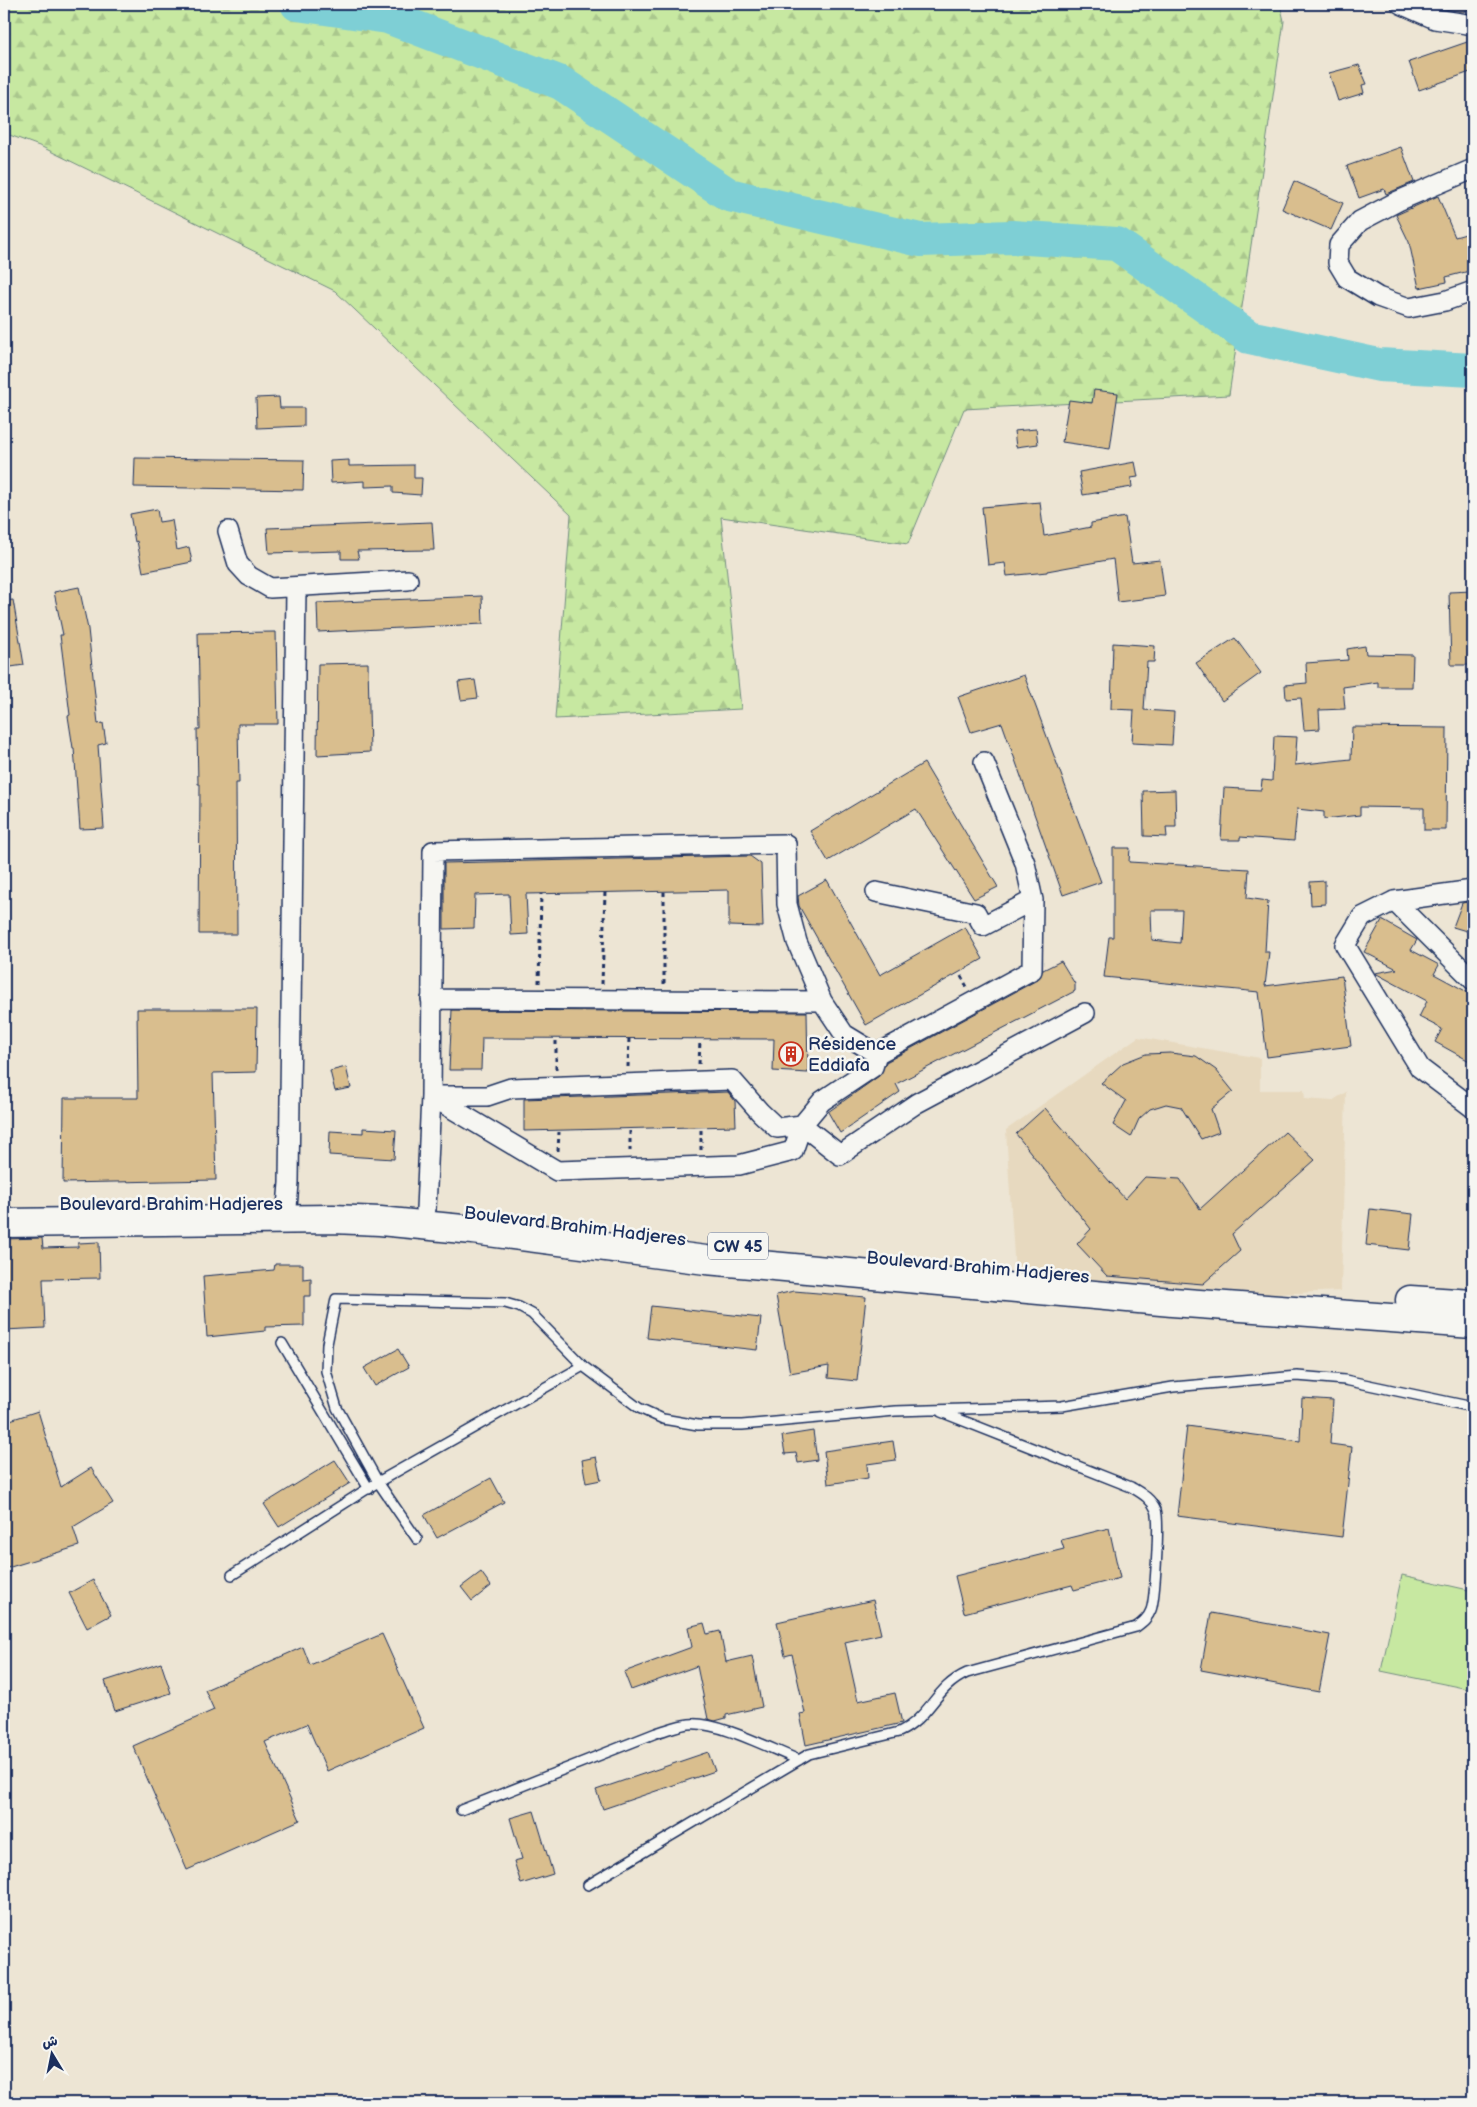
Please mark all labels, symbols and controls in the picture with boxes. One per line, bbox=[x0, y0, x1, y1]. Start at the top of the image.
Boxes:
place label: Résidence Eddiafa bbox=[808, 1034, 896, 1076]
building icon: Résidence Eddiafa bbox=[778, 1041, 804, 1067]
street label: Boulevard Brahim Hadjeres bbox=[59, 1194, 283, 1215]
street label: Boulevard Brahim Hadjeres bbox=[463, 1202, 687, 1251]
road number: CW 45 bbox=[708, 1232, 768, 1260]
street label: Boulevard Brahim Hadjeres bbox=[866, 1247, 1090, 1288]
north arrow bbox=[28, 2030, 78, 2080]
text: ش bbox=[41, 2032, 59, 2051]

